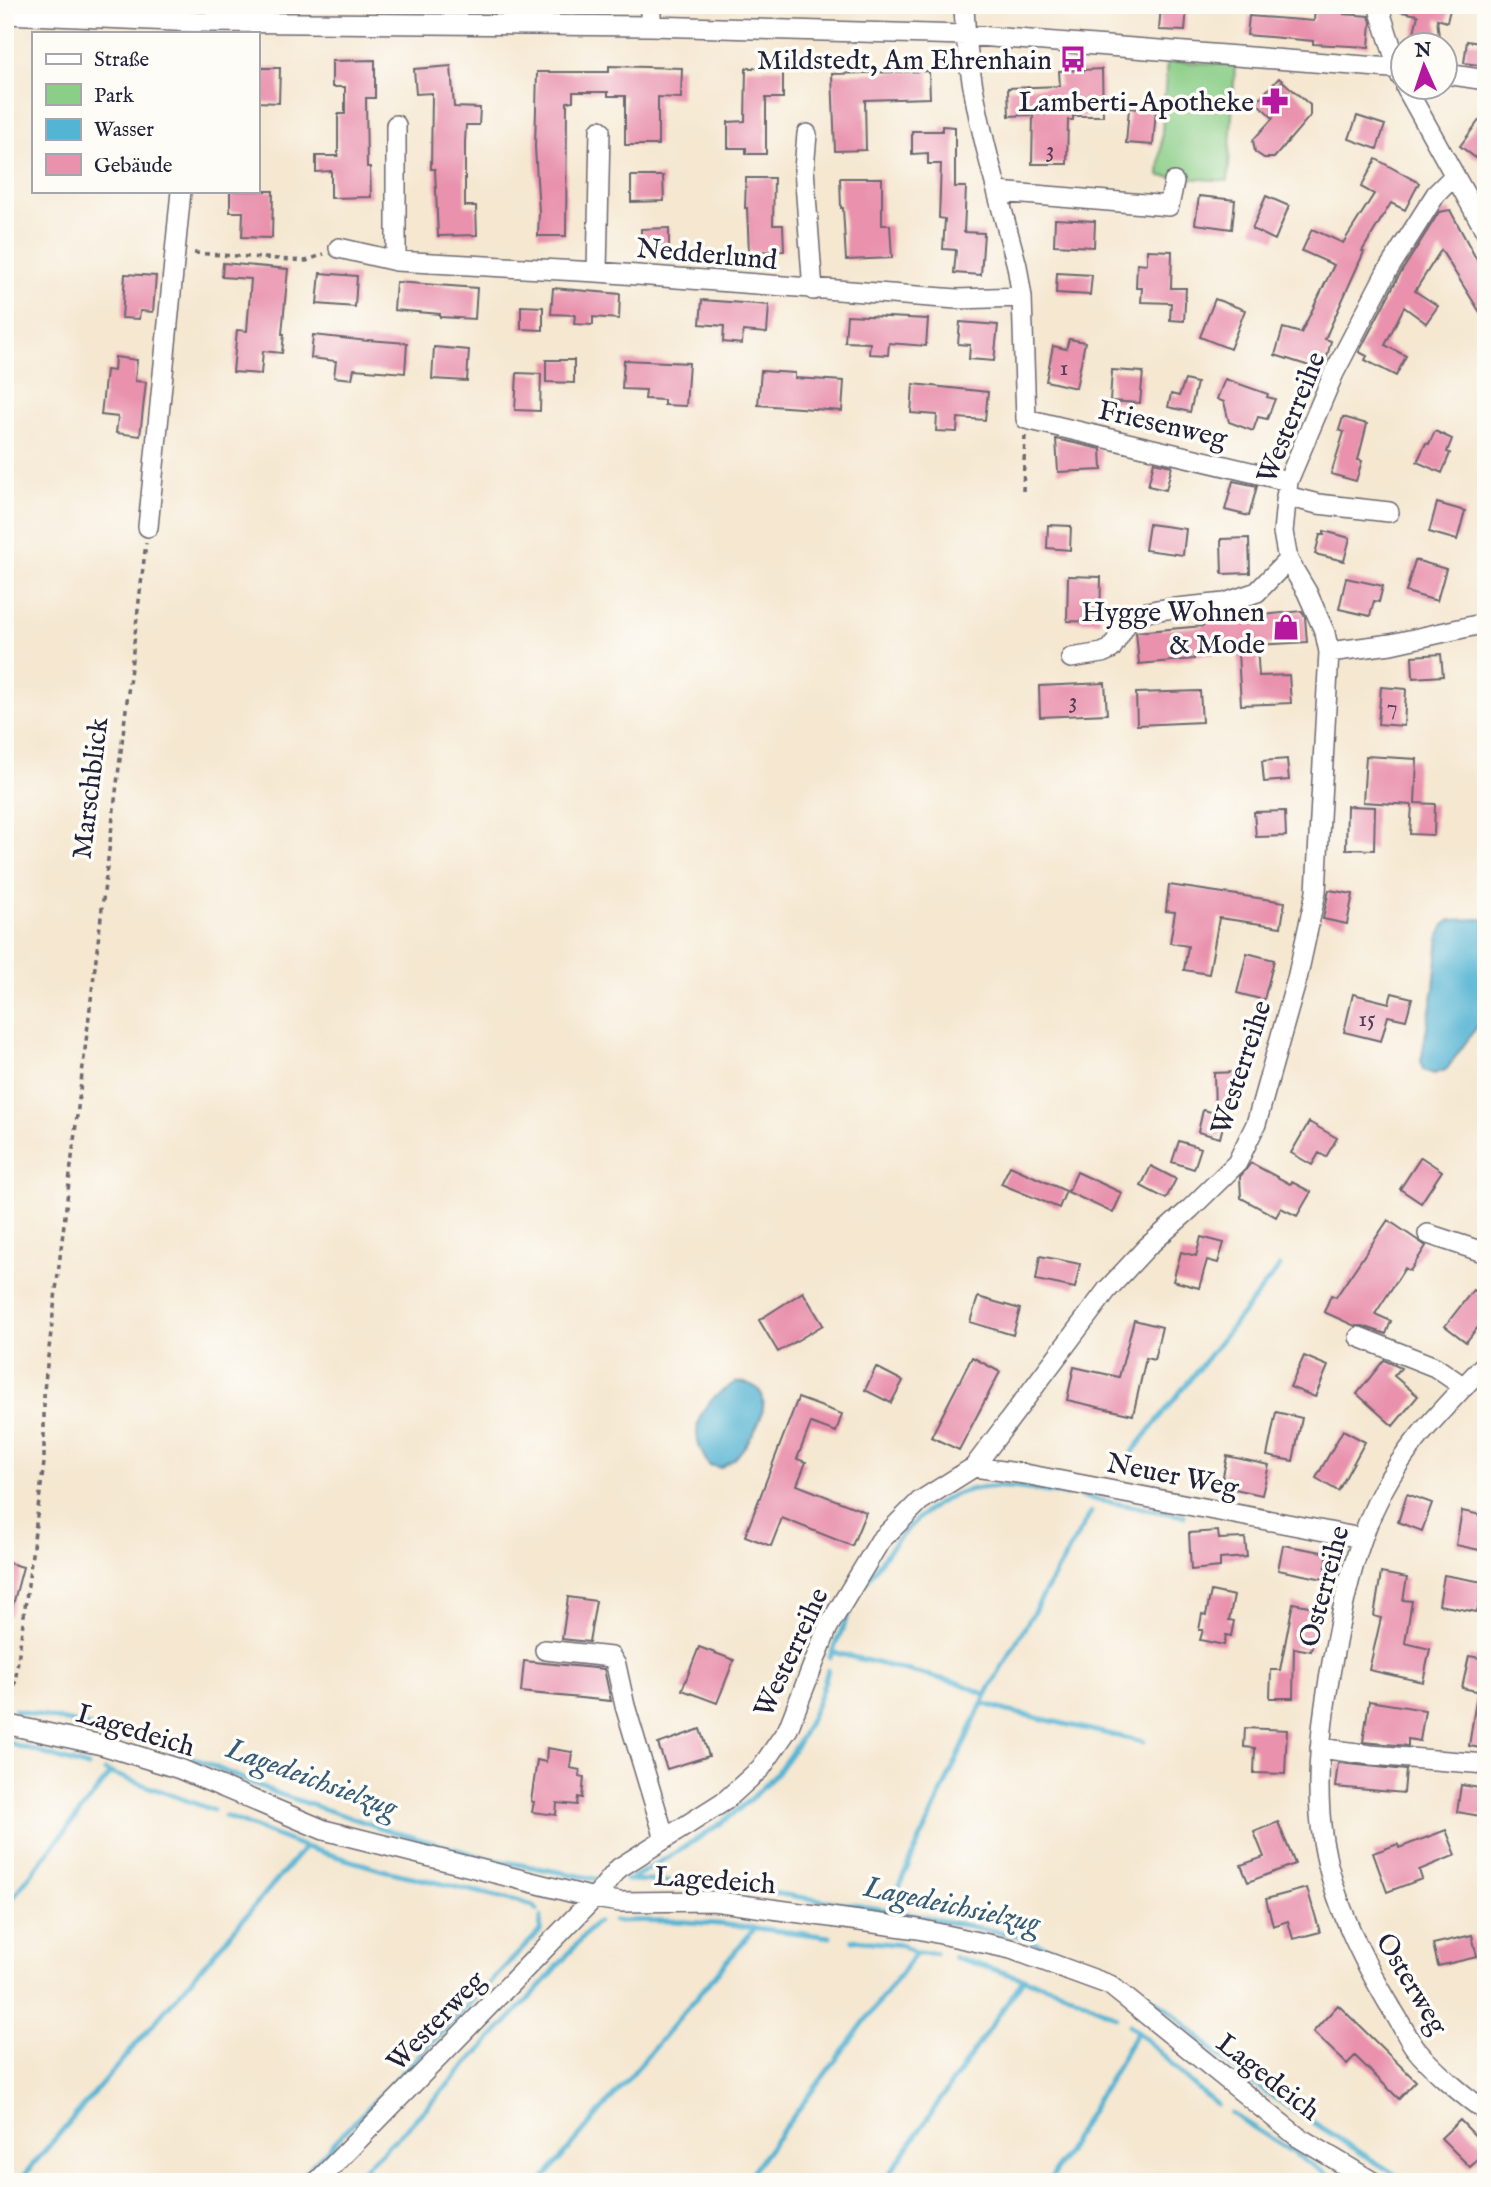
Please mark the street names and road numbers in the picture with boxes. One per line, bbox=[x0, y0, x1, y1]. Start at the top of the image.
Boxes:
street label: Nedderlund bbox=[635, 232, 779, 279]
street label: Westerreihe bbox=[1250, 347, 1335, 489]
street label: Friesenweg bbox=[1094, 394, 1231, 457]
street label: Marschblick bbox=[65, 715, 118, 861]
street label: Westerreihe bbox=[1204, 996, 1281, 1139]
street label: Neuer Weg bbox=[1104, 1447, 1242, 1507]
street label: Osterreihe bbox=[1292, 1522, 1358, 1651]
street label: Westerreihe bbox=[747, 1583, 838, 1723]
street label: Lagedeich bbox=[72, 1697, 199, 1766]
street label: Lagedeich bbox=[653, 1860, 777, 1903]
street label: Osterweg bbox=[1367, 1927, 1455, 2042]
street label: Westerweg bbox=[380, 1963, 494, 2080]
street label: Lagedeich bbox=[1209, 2027, 1326, 2129]

